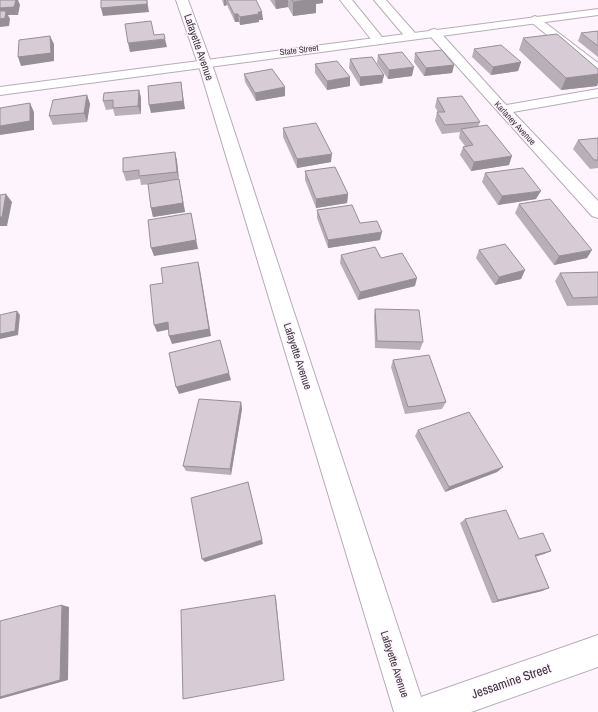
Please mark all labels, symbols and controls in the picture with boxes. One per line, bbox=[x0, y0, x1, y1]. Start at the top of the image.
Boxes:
street label: Lafayette Avenue bbox=[181, 12, 217, 82]
street label: State Street bbox=[279, 42, 319, 58]
street label: Karlaney Avenue bbox=[492, 99, 538, 147]
street label: Lafayette Avenue bbox=[281, 321, 315, 391]
street label: Lafayette Avenue bbox=[378, 629, 412, 699]
street label: Jessamine Street bbox=[469, 659, 553, 703]

